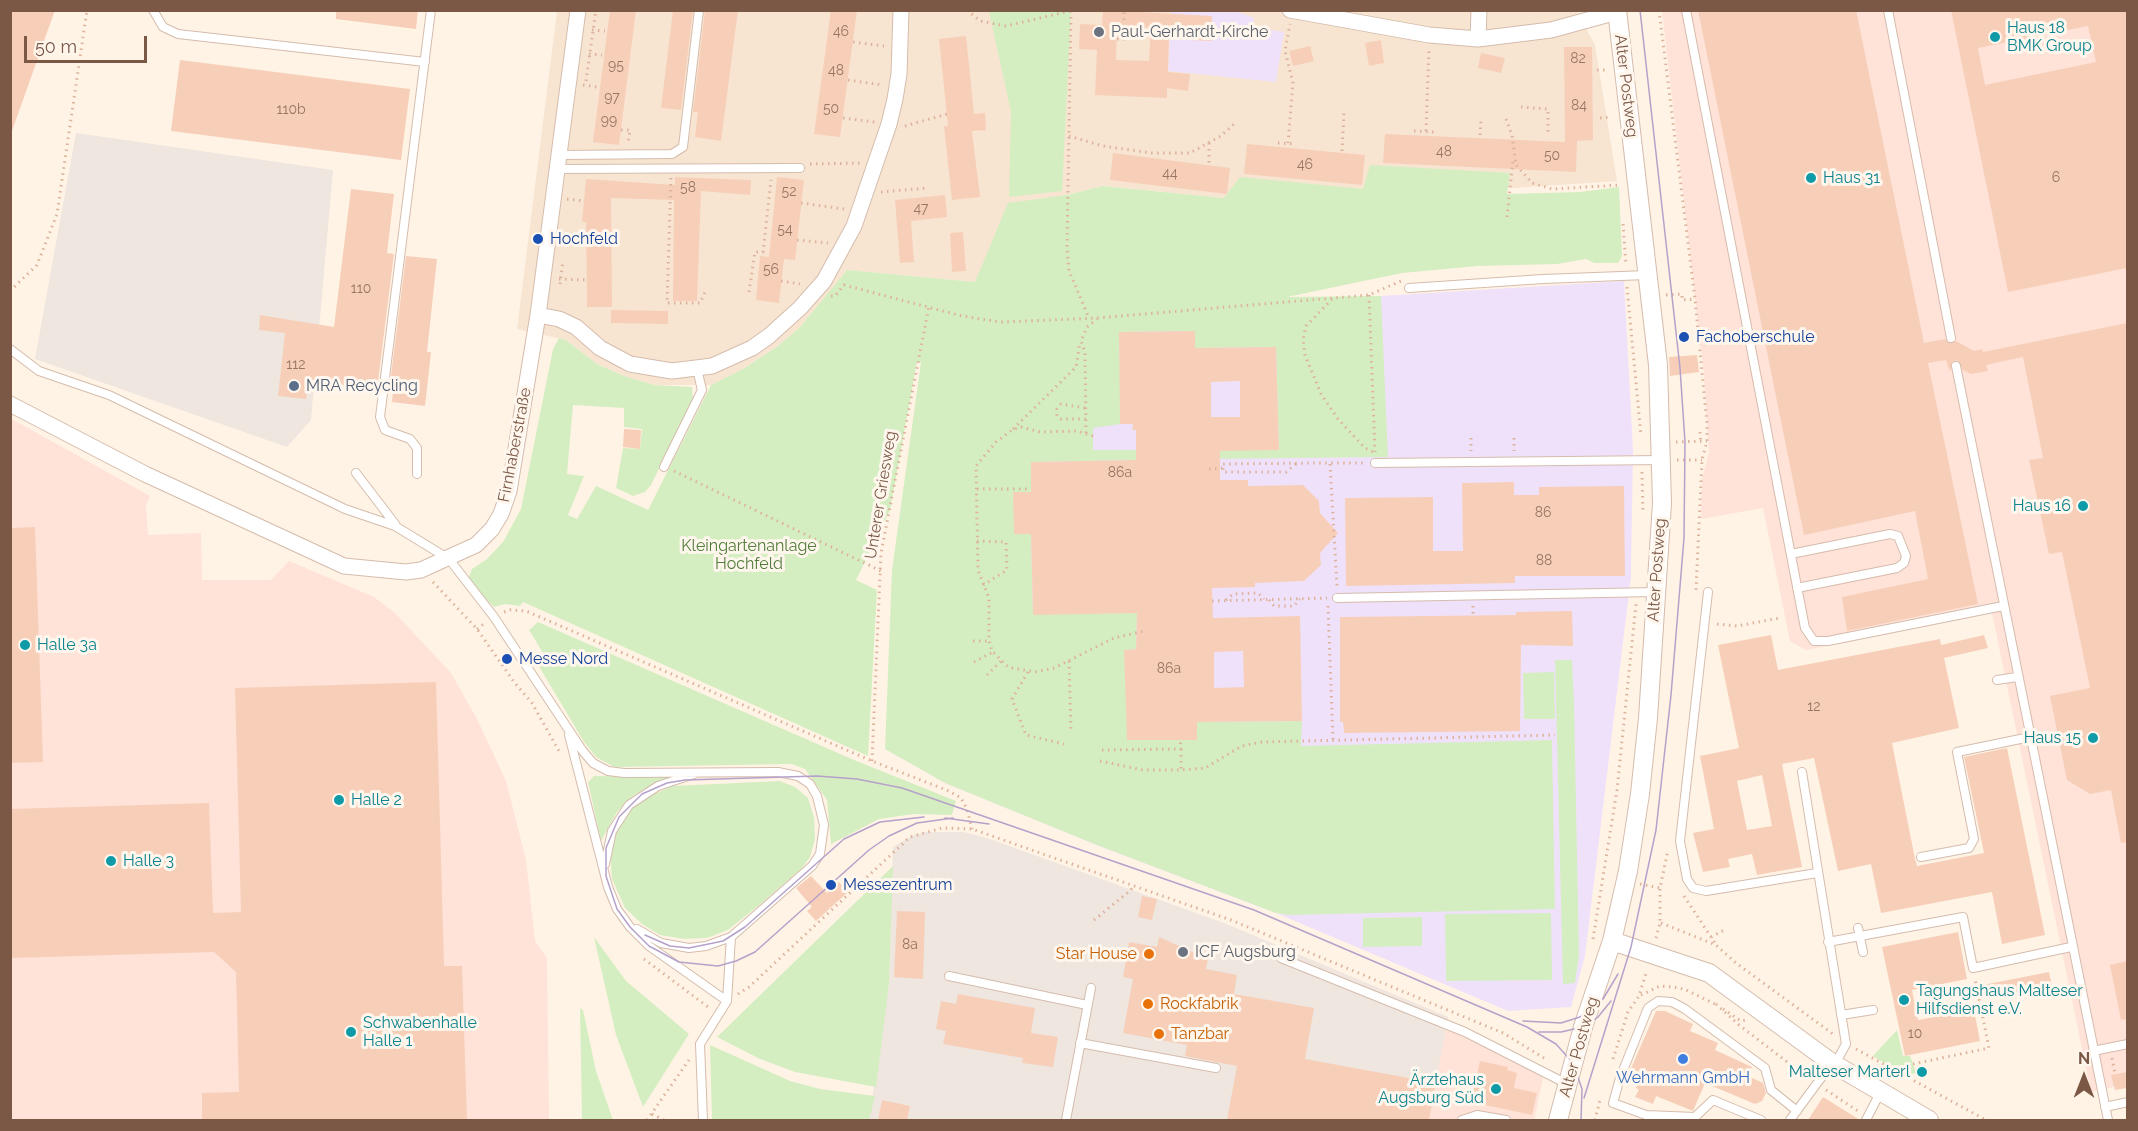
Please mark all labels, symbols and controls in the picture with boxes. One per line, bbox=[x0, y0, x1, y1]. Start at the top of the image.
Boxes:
place label: Haus 18 BMK Group bbox=[2007, 18, 2092, 56]
place label: Paul-Gerhardt-Kirche bbox=[1111, 22, 1268, 42]
scale bar bbox=[27, 24, 150, 62]
house number: 46 bbox=[833, 24, 849, 40]
marker: Paul-Gerhardt-Kirche bbox=[1092, 25, 1106, 39]
marker: Haus 18 BMK Group bbox=[1988, 30, 2002, 44]
street label: Alter Postweg bbox=[1610, 33, 1642, 139]
text: 50 m bbox=[35, 36, 77, 57]
house number: 82 bbox=[1570, 51, 1586, 67]
house number: 95 bbox=[608, 58, 624, 74]
house number: 48 bbox=[828, 63, 844, 79]
house number: 97 bbox=[604, 90, 620, 106]
house number: 84 bbox=[1571, 98, 1587, 114]
house number: 50 bbox=[823, 101, 839, 117]
house number: 110b bbox=[276, 102, 306, 118]
house number: 99 bbox=[601, 113, 617, 129]
house number: 48 bbox=[1436, 144, 1452, 160]
house number: 50 bbox=[1544, 148, 1560, 164]
house number: 46 bbox=[1297, 157, 1313, 173]
house number: 44 bbox=[1162, 166, 1178, 182]
place label: Haus 31 bbox=[1823, 168, 1880, 188]
house number: 6 bbox=[2052, 170, 2060, 186]
marker: Haus 31 bbox=[1804, 171, 1818, 185]
house number: 58 bbox=[680, 180, 696, 196]
house number: 52 bbox=[782, 184, 796, 200]
house number: 47 bbox=[913, 201, 929, 217]
house number: 54 bbox=[777, 222, 793, 238]
place label: Hochfeld bbox=[550, 229, 618, 249]
marker: Hochfeld bbox=[531, 232, 545, 246]
house number: 56 bbox=[763, 262, 779, 278]
house number: 110 bbox=[351, 281, 371, 297]
place label: Fachoberschule bbox=[1696, 327, 1815, 347]
marker: Fachoberschule bbox=[1677, 330, 1691, 344]
house number: 112 bbox=[286, 357, 306, 373]
place label: MRA Recycling bbox=[306, 376, 418, 396]
marker: MRA Recycling bbox=[287, 379, 301, 393]
street label: Firnhaberstraße bbox=[494, 386, 536, 504]
street label: Unterer Griesweg bbox=[861, 429, 901, 561]
house number: 86a bbox=[1108, 465, 1132, 481]
place label: Haus 16 bbox=[2013, 496, 2071, 516]
marker: Haus 16 bbox=[2076, 499, 2090, 513]
house number: 86 bbox=[1535, 505, 1551, 521]
street label: Alter Postweg bbox=[1644, 518, 1670, 622]
park label: Kleingartenanlage Hochfeld bbox=[681, 536, 817, 574]
house number: 88 bbox=[1536, 553, 1552, 569]
place label: Halle 3a bbox=[37, 635, 97, 655]
marker: Halle 3a bbox=[18, 638, 32, 652]
place label: Messe Nord bbox=[519, 649, 608, 669]
marker: Messe Nord bbox=[500, 652, 514, 666]
house number: 86a bbox=[1157, 661, 1181, 677]
house number: 12 bbox=[1807, 699, 1821, 715]
place label: Haus 15 bbox=[2024, 728, 2081, 748]
marker: Haus 15 bbox=[2086, 731, 2100, 745]
place label: Halle 2 bbox=[351, 790, 402, 810]
marker: Halle 2 bbox=[332, 793, 346, 807]
place label: Halle 3 bbox=[123, 851, 174, 871]
marker: Halle 3 bbox=[104, 854, 118, 868]
place label: Messezentrum bbox=[843, 875, 953, 895]
marker: Messezentrum bbox=[824, 878, 838, 892]
house number: 8a bbox=[902, 937, 918, 953]
place label: ICF Augsburg bbox=[1195, 942, 1296, 962]
place label: Star House bbox=[1056, 944, 1137, 964]
marker: ICF Augsburg bbox=[1176, 945, 1190, 959]
marker: Star House bbox=[1142, 947, 1156, 961]
place label: Tagungshaus Malteser Hilfsdienst e.V. bbox=[1916, 981, 2083, 1019]
marker: Tagungshaus Malteser Hilfsdienst e.V. bbox=[1897, 993, 1911, 1007]
place label: Rockfabrik bbox=[1160, 994, 1238, 1014]
street label: Alter Postweg bbox=[1555, 994, 1603, 1100]
marker: Rockfabrik bbox=[1141, 997, 1155, 1011]
place label: Schwabenhalle Halle 1 bbox=[363, 1013, 477, 1051]
place label: Tanzbar bbox=[1171, 1024, 1229, 1044]
marker: Schwabenhalle Halle 1 bbox=[344, 1025, 358, 1039]
house number: 10 bbox=[1908, 1026, 1922, 1042]
marker: Tanzbar bbox=[1152, 1027, 1166, 1041]
north arrow bbox=[2054, 1047, 2114, 1107]
text: N bbox=[2078, 1049, 2090, 1068]
marker: Wehrmann GmbH bbox=[1676, 1052, 1690, 1066]
place label: Malteser Marterl bbox=[1789, 1062, 1910, 1082]
marker: Malteser Marterl bbox=[1915, 1065, 1929, 1079]
place label: Wehrmann GmbH bbox=[1616, 1068, 1750, 1088]
place label: Ärztehaus Augsburg Süd bbox=[1378, 1070, 1484, 1108]
marker: Ärztehaus Augsburg Süd bbox=[1489, 1082, 1503, 1096]

